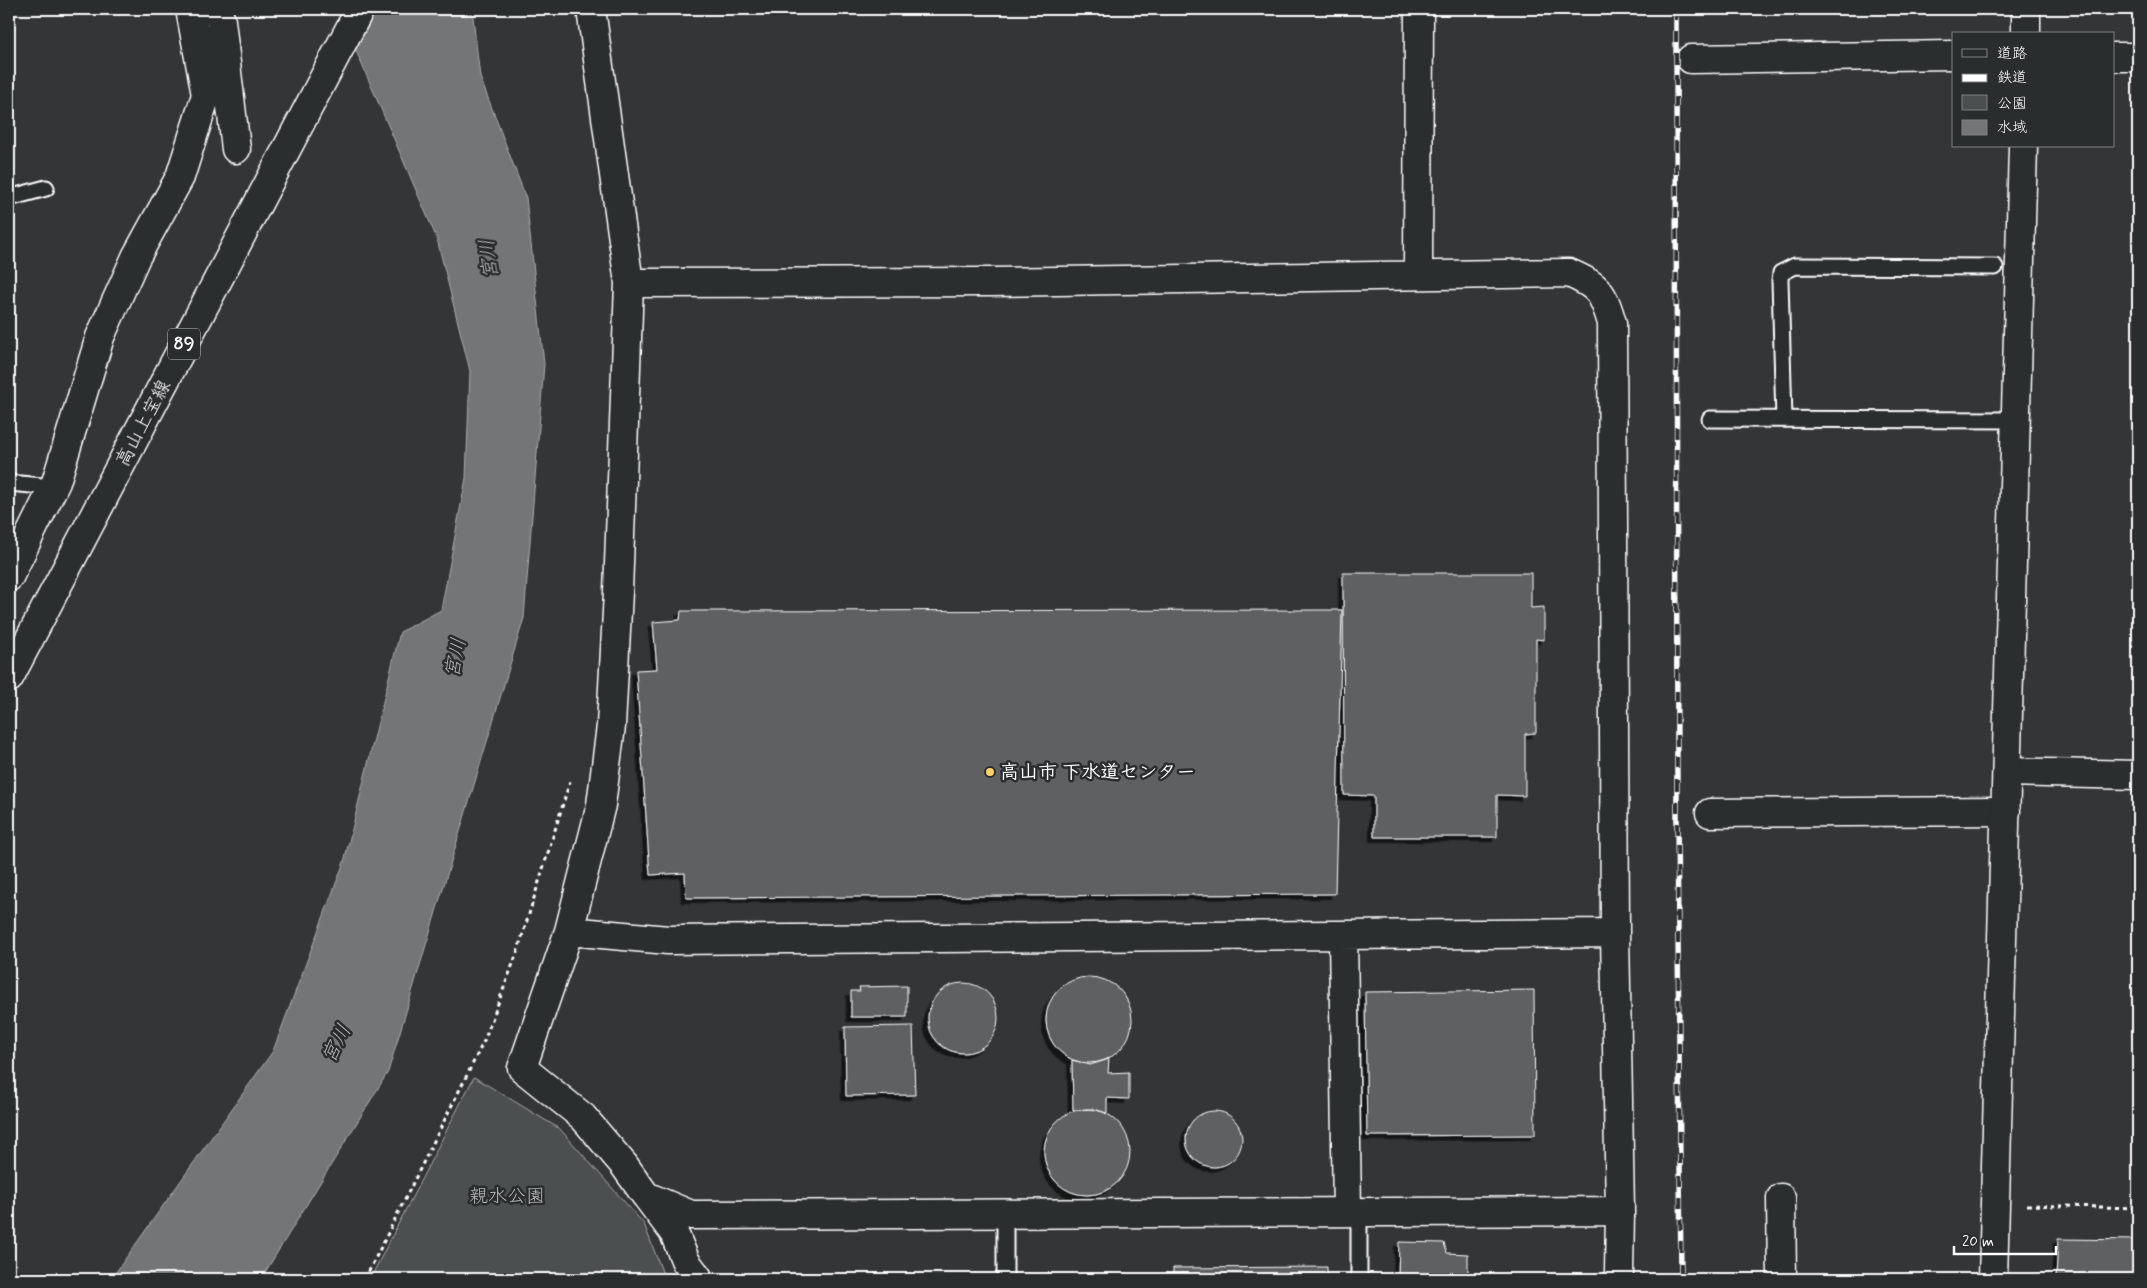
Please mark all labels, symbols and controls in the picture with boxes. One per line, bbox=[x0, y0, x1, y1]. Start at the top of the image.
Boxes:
legend bbox=[1952, 32, 2114, 148]
text: 道路 bbox=[1997, 44, 2027, 64]
text: 鉄道 bbox=[1997, 68, 2027, 88]
text: 公園 bbox=[1997, 94, 2027, 114]
text: 水域 bbox=[1997, 118, 2027, 138]
water label: 宮川 bbox=[473, 238, 505, 280]
road number: 89 bbox=[168, 328, 200, 359]
street label: 高山上宝線 bbox=[110, 375, 176, 471]
water label: 宮川 bbox=[439, 636, 473, 680]
place label: 高山市 下水道センター bbox=[1000, 760, 1195, 785]
marker: 高山市 下水道センター bbox=[984, 766, 996, 778]
water label: 宮川 bbox=[316, 1020, 358, 1068]
park label: 親水公園 bbox=[469, 1184, 545, 1209]
scale bar bbox=[1954, 1223, 2057, 1255]
text: 20 m bbox=[1962, 1232, 1994, 1252]

